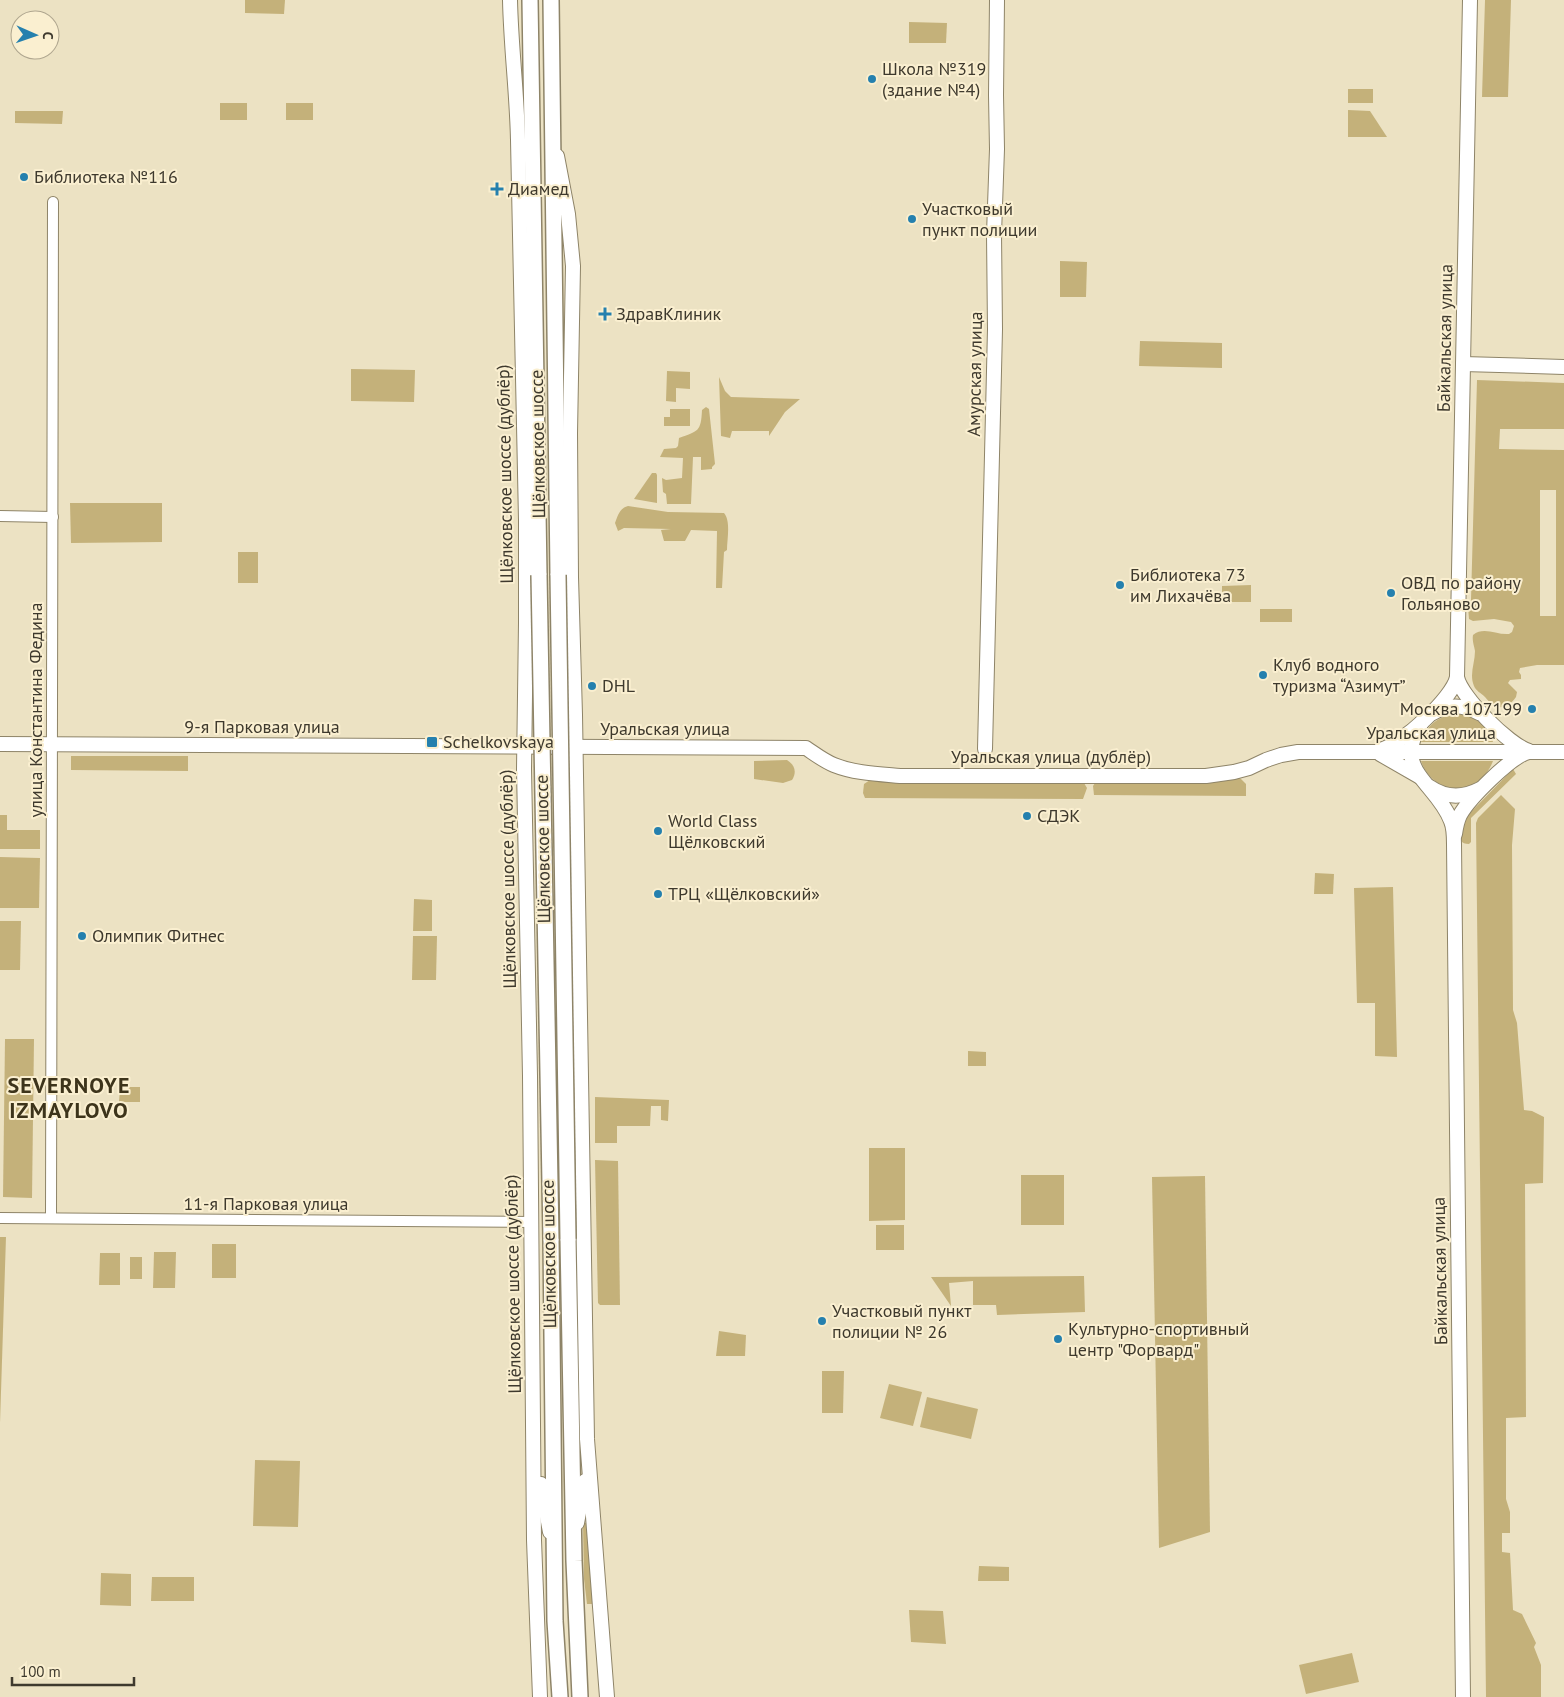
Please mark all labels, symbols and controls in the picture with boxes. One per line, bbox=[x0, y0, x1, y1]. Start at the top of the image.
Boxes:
north arrow bbox=[10, 10, 60, 60]
text: С bbox=[39, 31, 57, 40]
place label: Школа №319 (здание №4) bbox=[882, 57, 986, 101]
marker: Школа №319 (здание №4) bbox=[866, 73, 878, 85]
place label: Библиотека №116 bbox=[34, 165, 178, 188]
marker: Библиотека №116 bbox=[18, 171, 30, 183]
place label: Диамед bbox=[508, 177, 569, 200]
marker: Диамед bbox=[490, 182, 504, 196]
place label: Участковый пункт полиции bbox=[922, 197, 1037, 241]
marker: Участковый пункт полиции bbox=[906, 213, 918, 225]
street label: Байкальская улица bbox=[1432, 264, 1457, 412]
place label: ЗдравКлиник bbox=[616, 302, 722, 325]
marker: ЗдравКлиник bbox=[598, 307, 612, 321]
street label: Амурская улица bbox=[962, 311, 987, 437]
street label: Щёлковское шоссе (дублёр) bbox=[491, 364, 518, 584]
street label: Щёлковское шоссе bbox=[525, 369, 550, 519]
place label: Библиотека 73 им Лихачёва bbox=[1130, 563, 1246, 607]
place label: ОВД по району Гольяново bbox=[1401, 571, 1522, 615]
marker: Библиотека 73 им Лихачёва bbox=[1114, 579, 1126, 591]
marker: ОВД по району Гольяново bbox=[1385, 587, 1397, 599]
street label: улица Константина Федина bbox=[24, 603, 47, 817]
place label: Клуб водного туризма “Азимут” bbox=[1273, 653, 1406, 697]
marker: Клуб водного туризма “Азимут” bbox=[1257, 669, 1269, 681]
place label: DHL bbox=[602, 674, 635, 697]
marker: DHL bbox=[586, 680, 598, 692]
place label: Москва 107199 bbox=[1400, 697, 1522, 720]
marker: Москва 107199 bbox=[1526, 703, 1538, 715]
street label: 9-я Парковая улица bbox=[184, 715, 340, 738]
street label: Уральская улица bbox=[600, 717, 730, 740]
street label: Уральская улица bbox=[1366, 721, 1496, 744]
place label: Schelkovskaya bbox=[443, 730, 554, 753]
marker: Schelkovskaya bbox=[425, 735, 439, 749]
street label: Уральская улица (дублёр) bbox=[951, 745, 1151, 768]
street label: Щёлковское шоссе (дублёр) bbox=[494, 769, 521, 989]
street label: Щёлковское шоссе bbox=[530, 774, 555, 924]
place label: СДЭК bbox=[1037, 804, 1080, 827]
place label: World Class Щёлковский bbox=[668, 809, 765, 853]
marker: СДЭК bbox=[1021, 810, 1033, 822]
marker: World Class Щёлковский bbox=[652, 825, 664, 837]
place label: ТРЦ «Щёлковский» bbox=[668, 882, 820, 905]
marker: ТРЦ «Щёлковский» bbox=[652, 888, 664, 900]
place label: Олимпик Фитнес bbox=[92, 924, 225, 947]
marker: Олимпик Фитнес bbox=[76, 930, 88, 942]
district label: SEVERNOYE IZMAYLOVO bbox=[8, 1071, 130, 1124]
street label: Щёлковское шоссе (дублёр) bbox=[499, 1174, 526, 1394]
street label: Щёлковское шоссе bbox=[536, 1179, 561, 1329]
street label: 11-я Парковая улица bbox=[183, 1192, 349, 1215]
street label: Байкальская улица bbox=[1427, 1197, 1452, 1345]
place label: Участковый пункт полиции № 26 bbox=[832, 1299, 972, 1343]
marker: Участковый пункт полиции № 26 bbox=[816, 1315, 828, 1327]
place label: Культурно-спортивный центр "Форвард" bbox=[1068, 1317, 1249, 1361]
marker: Культурно-спортивный центр "Форвард" bbox=[1052, 1333, 1064, 1345]
scale bar bbox=[12, 1654, 135, 1686]
text: 100 m bbox=[20, 1662, 61, 1681]

